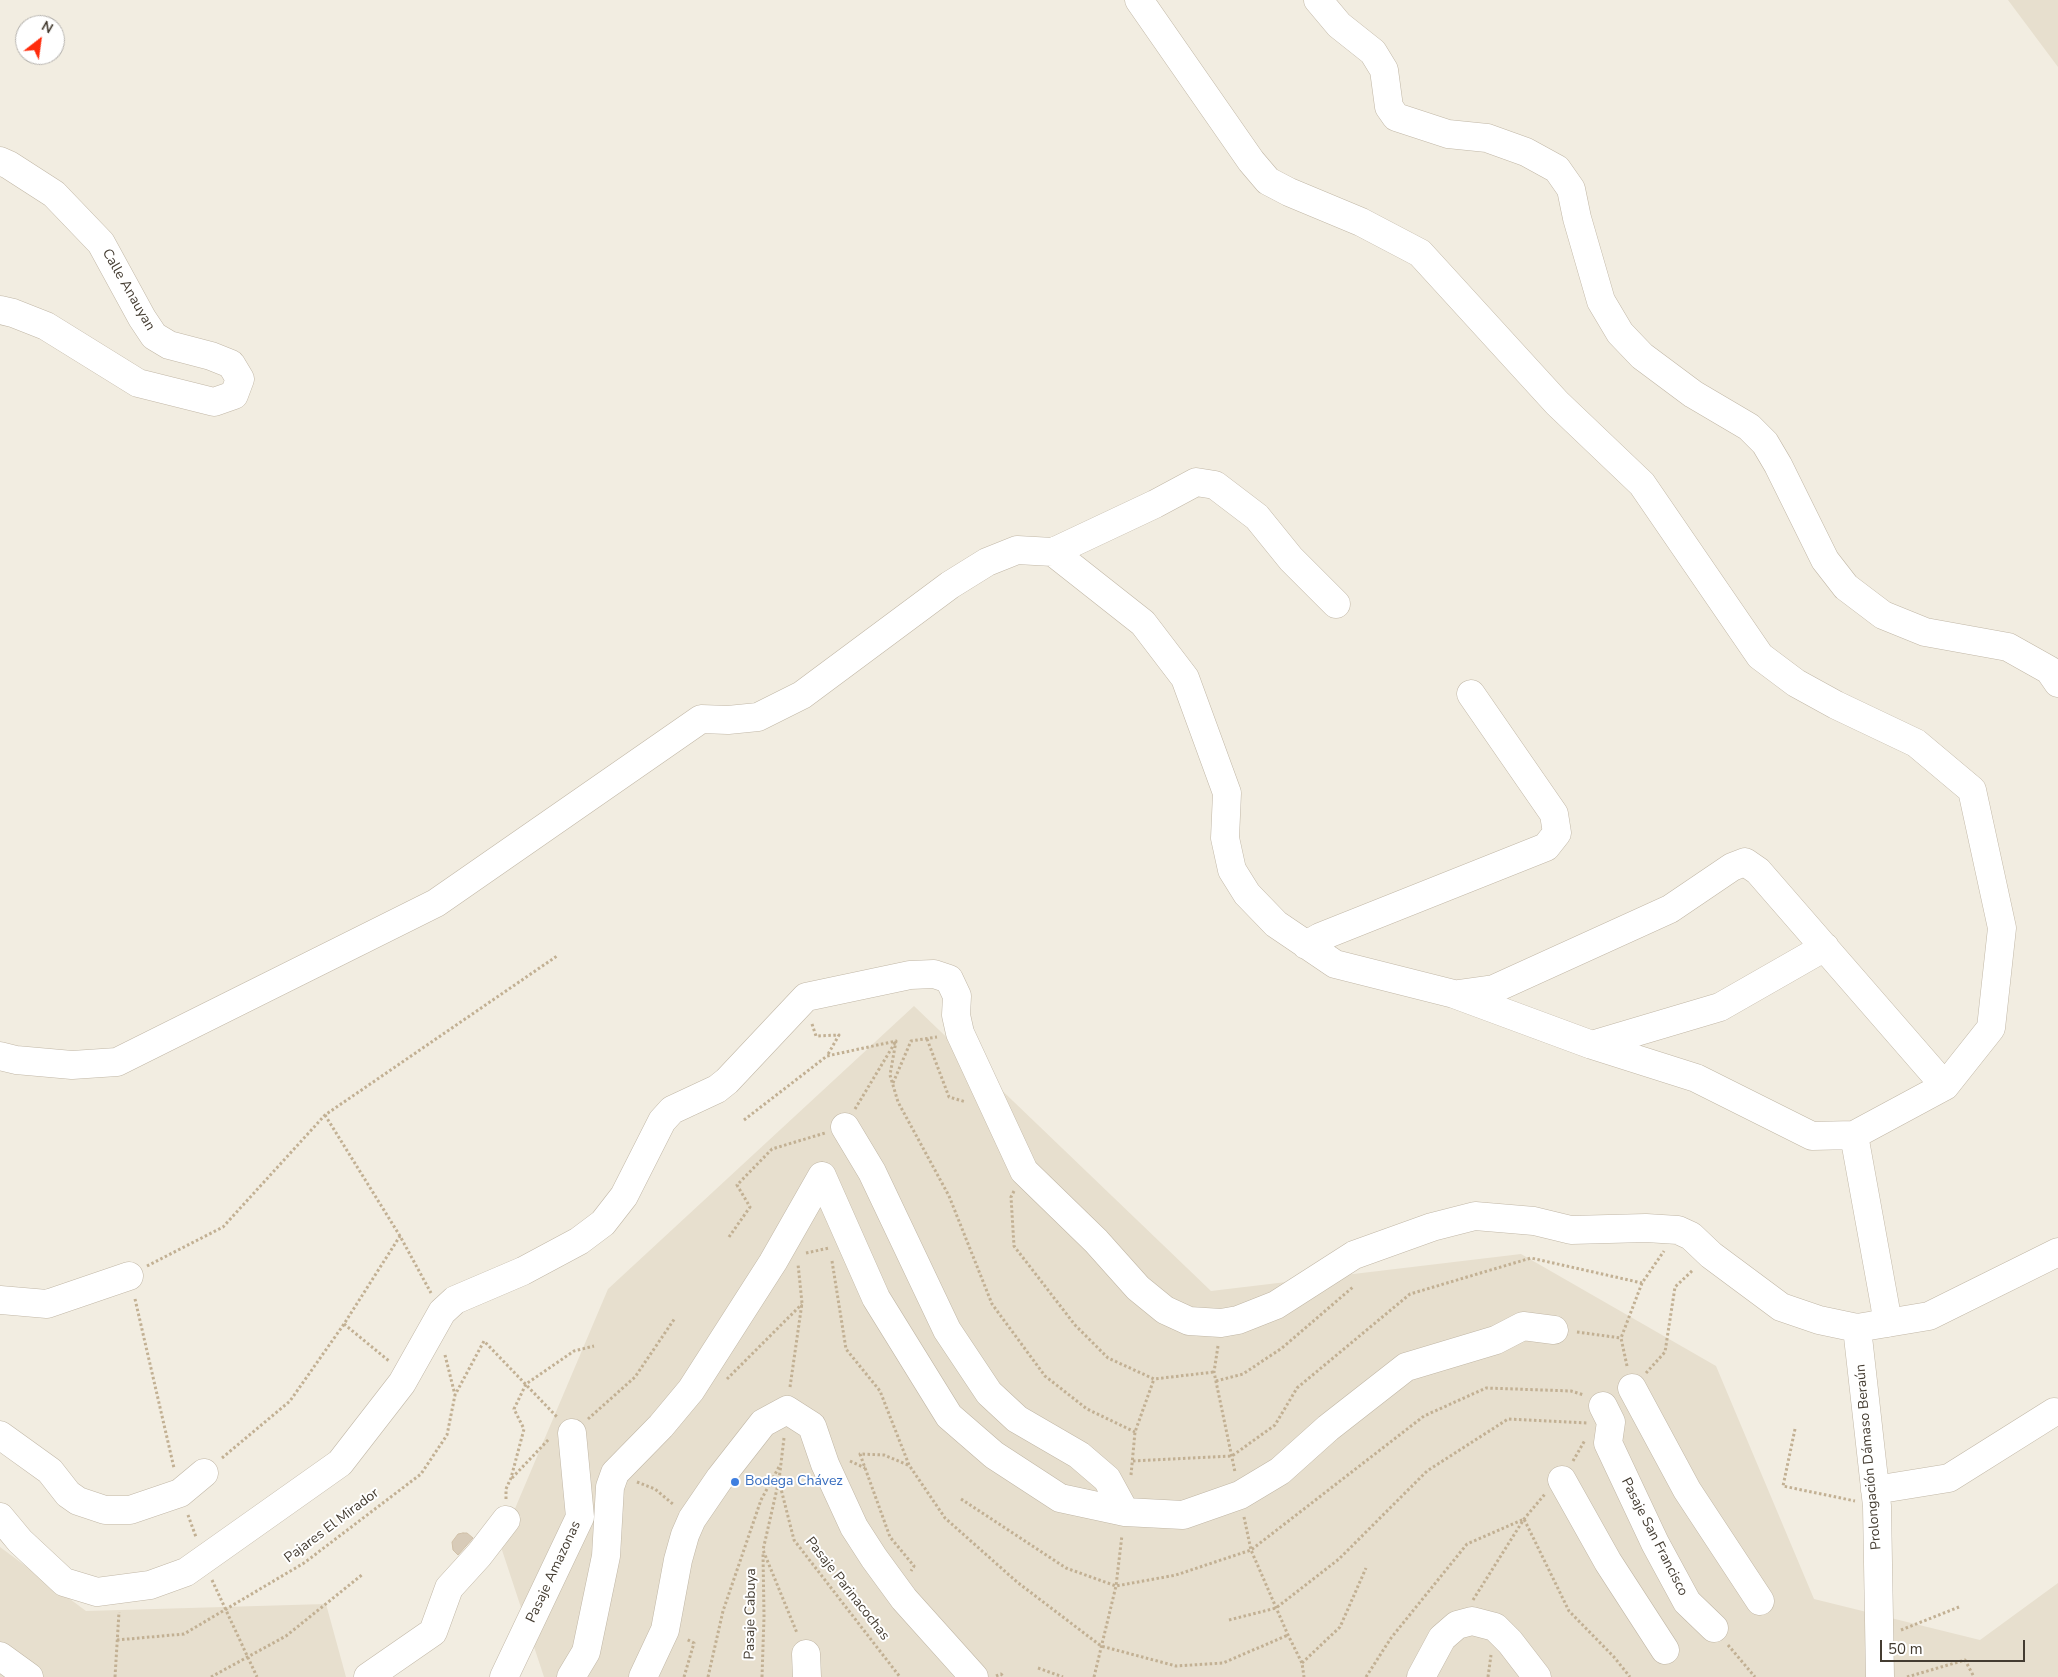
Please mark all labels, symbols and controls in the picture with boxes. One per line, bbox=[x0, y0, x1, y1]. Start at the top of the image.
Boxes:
north arrow bbox=[15, 15, 65, 65]
text: N bbox=[38, 17, 57, 38]
street label: Calle Anauyan bbox=[98, 246, 158, 334]
street label: Prolongación Dámaso Beraún bbox=[1853, 1363, 1885, 1551]
place label: Bodega Chávez bbox=[745, 1474, 843, 1490]
street label: Pasaje San Francisco bbox=[1617, 1475, 1691, 1599]
marker: Bodega Chávez bbox=[729, 1476, 741, 1488]
street label: Pajares El Mirador bbox=[281, 1485, 383, 1567]
street label: Pasaje Amazonas bbox=[523, 1518, 585, 1626]
street label: Pasaje Parinacochas bbox=[801, 1534, 893, 1644]
street label: Pasaje Cabuya bbox=[742, 1568, 760, 1660]
scale bar bbox=[1883, 1630, 2028, 1662]
text: 50 m bbox=[1888, 1639, 1923, 1659]

